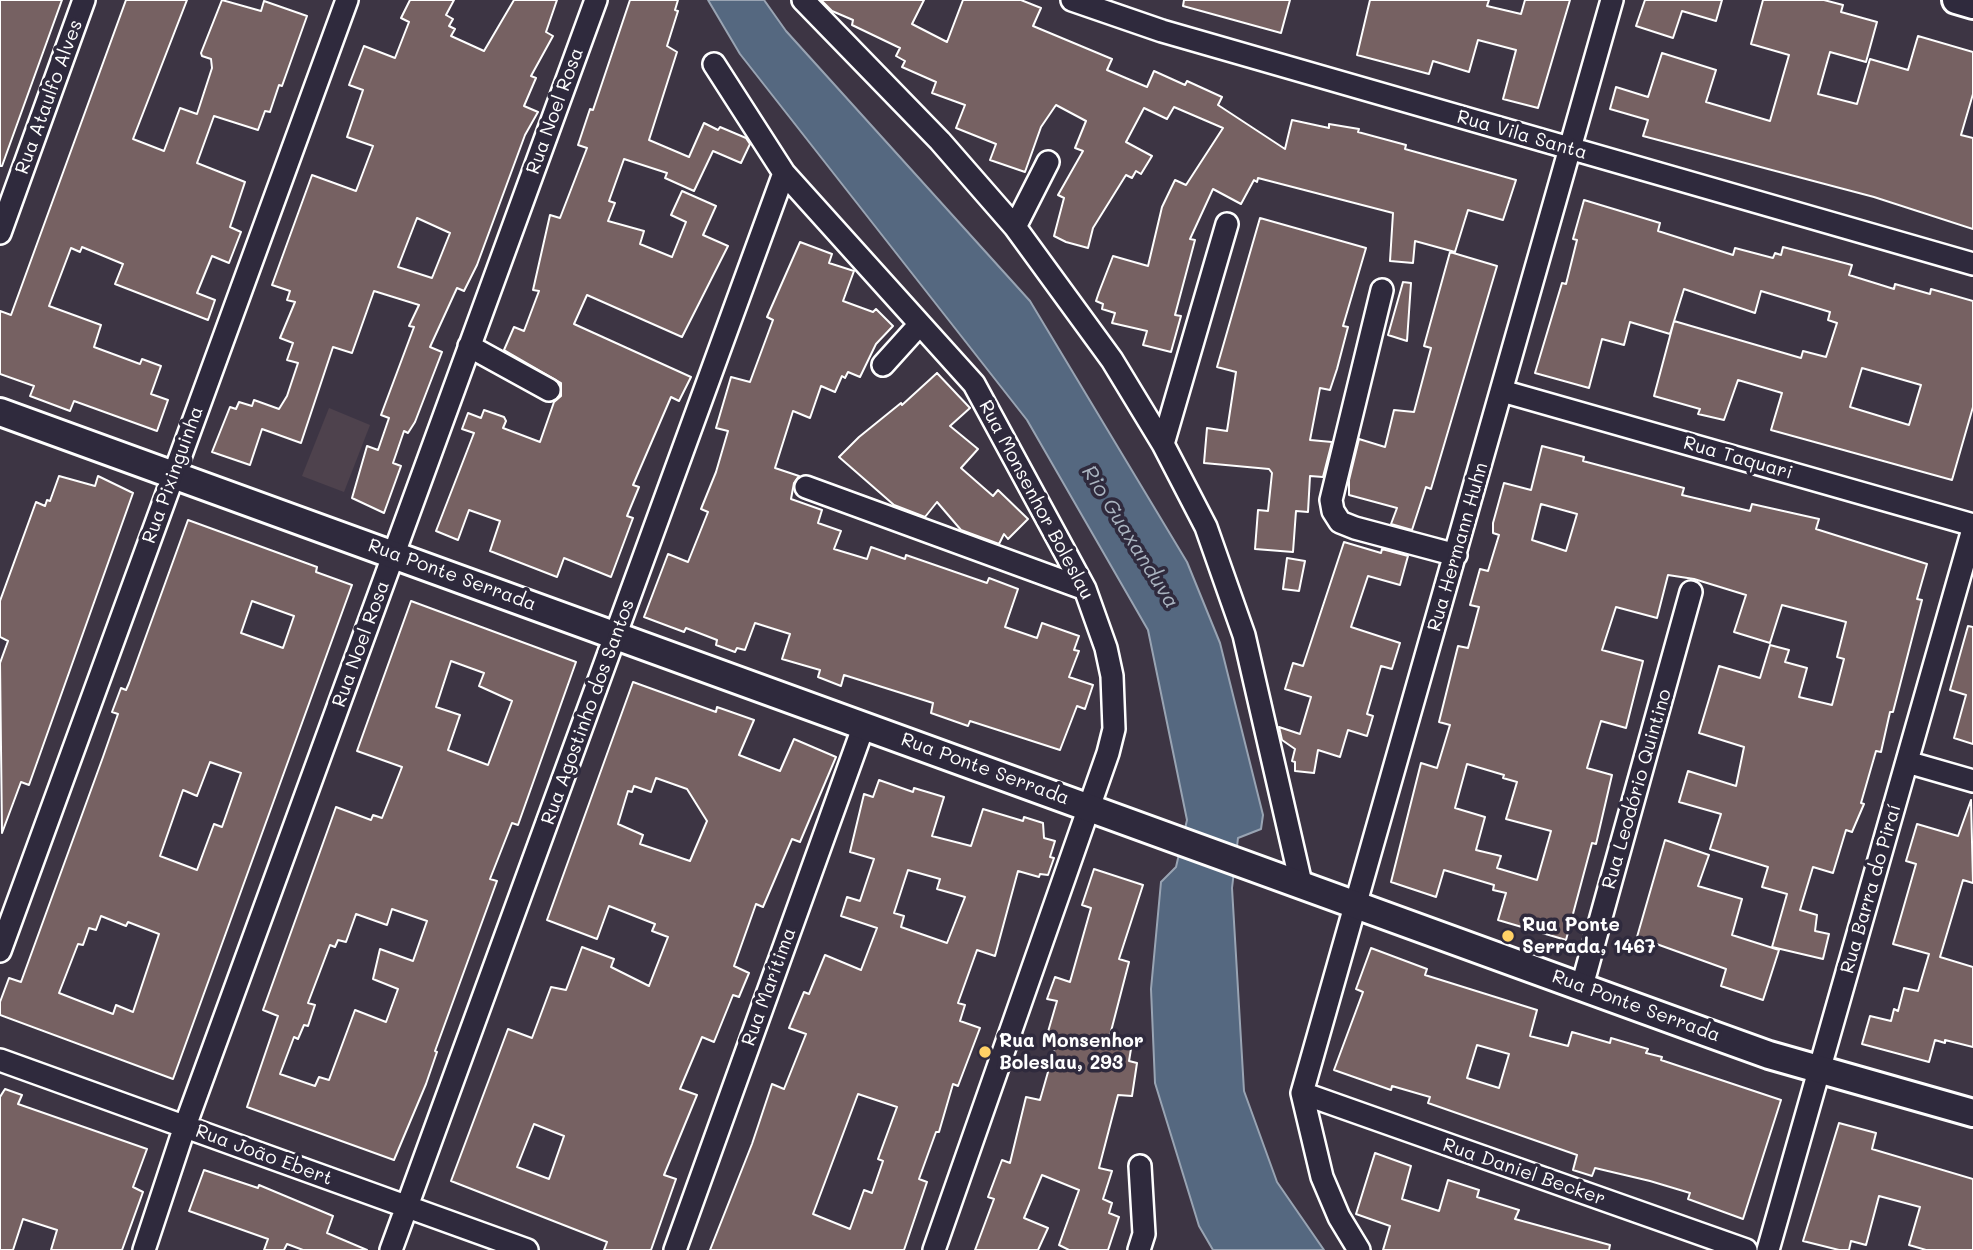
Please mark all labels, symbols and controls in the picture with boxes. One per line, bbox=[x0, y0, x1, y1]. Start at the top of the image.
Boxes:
street label: Rua Ataulfo Alves bbox=[10, 17, 88, 177]
street label: Rua Noel Rosa bbox=[522, 45, 588, 177]
street label: Rua Vila Santa bbox=[1454, 106, 1590, 164]
street label: Rua Monsenhor Boleslau bbox=[974, 396, 1098, 604]
street label: Rua Pixinguinha bbox=[138, 403, 208, 547]
street label: Rua Taquari bbox=[1681, 432, 1795, 484]
street label: Rua Hermann Huhn bbox=[1423, 460, 1493, 634]
water label: Rio Guaxanduva bbox=[1076, 461, 1184, 613]
street label: Rua Ponte Serrada bbox=[365, 534, 539, 616]
street label: Rua Noel Rosa bbox=[328, 578, 394, 710]
street label: Rua Agostinho dos Santos bbox=[537, 596, 639, 828]
street label: Rua Leodório Quintino bbox=[1598, 686, 1676, 892]
street label: Rua Ponte Serrada bbox=[898, 728, 1072, 810]
street label: Rua Barra do Piraí bbox=[1836, 802, 1906, 976]
place label: Rua Ponte Serrada, 1467 bbox=[1522, 914, 1656, 958]
street label: Rua Marítima bbox=[737, 925, 801, 1049]
marker: Rua Ponte Serrada, 1467 bbox=[1500, 928, 1516, 944]
street label: Rua Ponte Serrada bbox=[1549, 965, 1723, 1047]
place label: Rua Monsenhor Boleslau, 293 bbox=[999, 1030, 1144, 1074]
marker: Rua Monsenhor Boleslau, 293 bbox=[977, 1044, 993, 1060]
street label: Rua João Ebert bbox=[192, 1120, 336, 1190]
street label: Rua Daniel Becker bbox=[1440, 1133, 1608, 1211]

